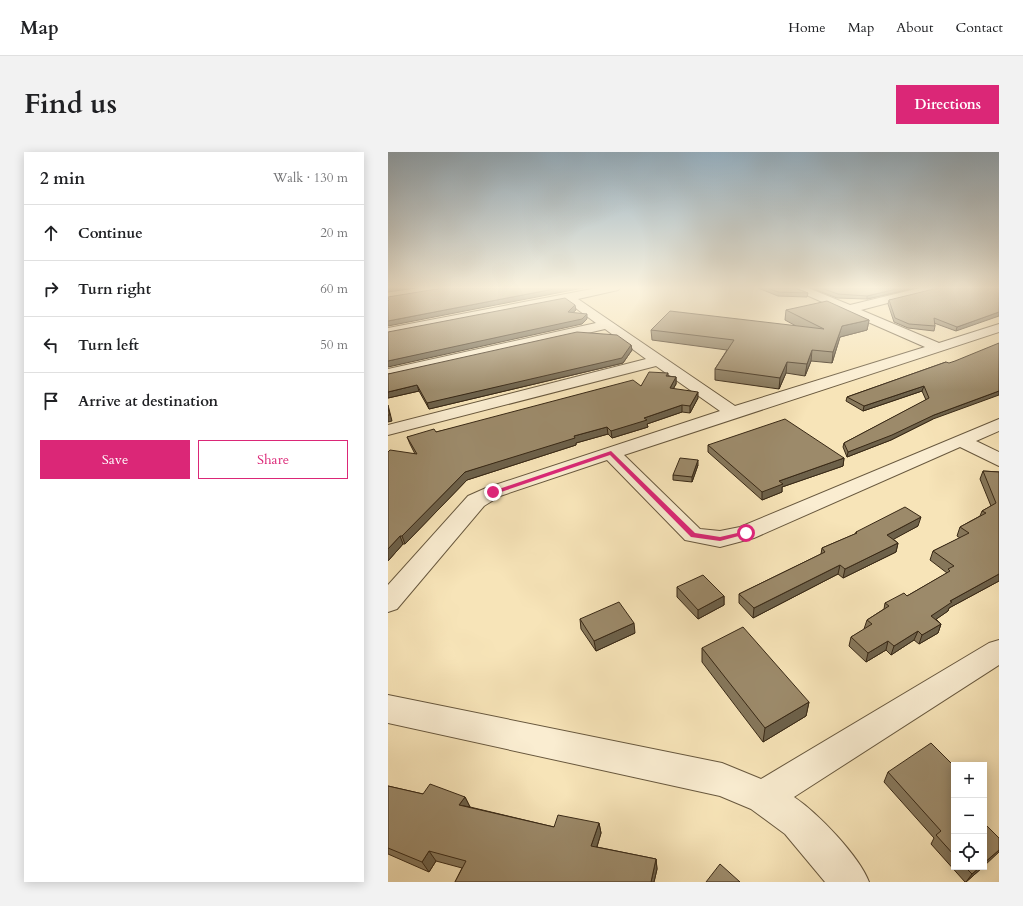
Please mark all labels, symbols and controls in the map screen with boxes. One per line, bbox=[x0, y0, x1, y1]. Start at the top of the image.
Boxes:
text: Map bbox=[20, 15, 59, 41]
text: Home bbox=[788, 18, 826, 37]
text: Map bbox=[848, 18, 874, 37]
text: About bbox=[896, 18, 933, 37]
text: Contact bbox=[955, 18, 1003, 37]
text: Find us bbox=[24, 85, 117, 123]
button: Directions bbox=[896, 85, 999, 124]
text: 2 min bbox=[40, 167, 85, 190]
text: Walk · 130 m bbox=[273, 169, 348, 187]
icon: ahead bbox=[40, 222, 62, 244]
text: Continue bbox=[78, 223, 143, 243]
text: 20 m bbox=[320, 224, 348, 242]
icon: right bbox=[40, 278, 62, 300]
text: Turn right bbox=[78, 279, 151, 299]
text: 60 m bbox=[320, 280, 348, 298]
icon: left bbox=[40, 334, 62, 356]
text: Turn left bbox=[78, 335, 139, 355]
text: 50 m bbox=[320, 336, 348, 354]
icon: arrive bbox=[40, 390, 62, 412]
text: Arrive at destination bbox=[78, 391, 218, 411]
button: Save bbox=[40, 440, 190, 479]
button: Share bbox=[198, 440, 348, 479]
route end bbox=[484, 483, 502, 501]
route start bbox=[737, 524, 755, 542]
map controls bbox=[951, 762, 987, 870]
button: + bbox=[951, 762, 987, 798]
button: − bbox=[951, 798, 987, 834]
button: locate bbox=[951, 834, 987, 870]

